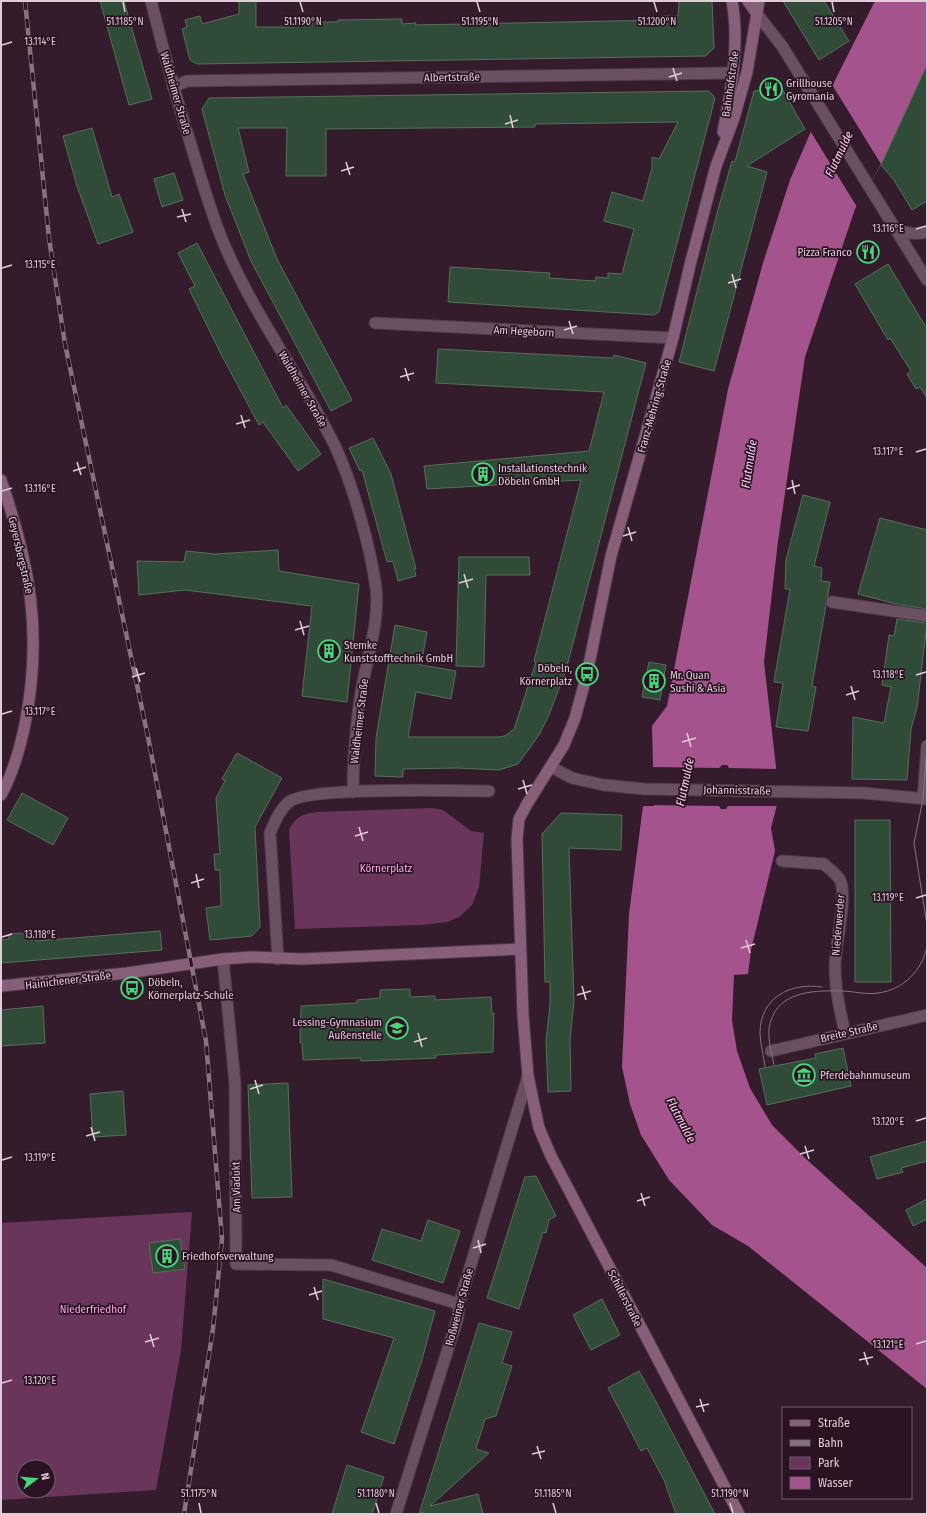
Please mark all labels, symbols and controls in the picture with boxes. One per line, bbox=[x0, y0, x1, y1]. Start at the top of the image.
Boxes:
text: 51.1185°N bbox=[106, 16, 144, 28]
text: 51.1190°N bbox=[284, 16, 322, 28]
text: 51.1195°N bbox=[462, 16, 498, 28]
text: 51.1200°N bbox=[638, 16, 676, 28]
text: 51.1205°N bbox=[815, 16, 853, 28]
text: 13.114°E bbox=[24, 36, 56, 48]
street label: Waldheimer Straße bbox=[157, 50, 194, 136]
street label: Bahnhofstraße bbox=[719, 50, 742, 118]
street label: Albertstraße bbox=[424, 71, 480, 84]
restaurant icon: Grillhouse Gyromania bbox=[758, 76, 784, 102]
place label: Grillhouse Gyromania bbox=[786, 77, 834, 103]
water label: Flutmulde bbox=[822, 129, 856, 179]
text: 13.116°E bbox=[872, 223, 904, 235]
restaurant icon: Pizza Franco bbox=[855, 239, 881, 265]
place label: Pizza Franco bbox=[798, 246, 852, 259]
text: 13.115°E bbox=[24, 259, 56, 271]
street label: Am Hegeborn bbox=[493, 323, 555, 340]
street label: Waldheimer Straße bbox=[276, 349, 330, 430]
street label: Franz-Mehring-Straße bbox=[635, 358, 674, 454]
water label: Flutmulde bbox=[738, 438, 760, 489]
text: 13.117°E bbox=[873, 446, 904, 458]
building icon: Installationstechnik Döbeln GmbH bbox=[470, 461, 496, 487]
place label: Installationstechnik Döbeln GmbH bbox=[498, 462, 588, 488]
text: 13.116°E bbox=[24, 483, 56, 495]
street label: Geyersbergstraße bbox=[5, 515, 36, 595]
building icon: Stemke Kunststofftechnik GmbH bbox=[316, 638, 342, 664]
place label: Stemke Kunststofftechnik GmbH bbox=[344, 639, 453, 665]
bus stop icon: Döbeln, Körnerplatz bbox=[574, 661, 600, 687]
place label: Döbeln, Körnerplatz bbox=[520, 662, 573, 688]
building icon: Mr. Quan Sushi & Asia bbox=[641, 668, 667, 694]
place label: Mr. Quan Sushi & Asia bbox=[670, 669, 726, 695]
text: 13.118°E bbox=[872, 669, 904, 681]
street label: Waldheimer Straße bbox=[348, 678, 371, 764]
text: 13.117°E bbox=[25, 706, 56, 718]
water label: Flutmulde bbox=[673, 756, 697, 807]
street label: Johannisstraße bbox=[703, 783, 771, 798]
park label: Körnerplatz bbox=[360, 862, 413, 875]
text: 13.119°E bbox=[872, 892, 904, 904]
street label: Niederwerder bbox=[829, 894, 848, 956]
text: 13.118°E bbox=[24, 929, 56, 941]
street label: Hainichener Straße bbox=[24, 969, 112, 992]
bus stop icon: Döbeln, Körnerplatz-Schule bbox=[119, 975, 145, 1001]
place label: Döbeln, Körnerplatz-Schule bbox=[148, 976, 234, 1002]
school or university icon: Lessing-Gymnasium Außenstelle bbox=[384, 1015, 410, 1041]
place label: Lessing-Gymnasium Außenstelle bbox=[293, 1016, 382, 1042]
street label: Breite Straße bbox=[819, 1020, 879, 1045]
museum icon: Pferdebahnmuseum bbox=[791, 1062, 817, 1088]
place label: Pferdebahnmuseum bbox=[820, 1069, 911, 1082]
water label: Flutmulde bbox=[663, 1095, 699, 1145]
text: 13.120°E bbox=[872, 1116, 905, 1128]
text: 13.119°E bbox=[24, 1152, 56, 1164]
street label: Am Viadukt bbox=[230, 1161, 243, 1213]
building icon: Friedhofsverwaltung bbox=[154, 1243, 180, 1269]
place label: Friedhofsverwaltung bbox=[182, 1250, 274, 1263]
street label: Roßweiner Straße bbox=[443, 1267, 476, 1347]
street label: Schillerstraße bbox=[605, 1268, 644, 1329]
park label: Niederfriedhof bbox=[60, 1303, 127, 1316]
text: 13.121°E bbox=[873, 1339, 904, 1351]
text: 13.120°E bbox=[24, 1375, 57, 1387]
legend bbox=[782, 1407, 912, 1499]
text: Straße bbox=[818, 1416, 850, 1430]
text: Bahn bbox=[818, 1436, 843, 1450]
text: Park bbox=[818, 1456, 840, 1470]
north arrow bbox=[16, 1459, 56, 1499]
text: N bbox=[38, 1471, 52, 1481]
text: Wasser bbox=[818, 1476, 853, 1490]
text: 51.1175°N bbox=[181, 1488, 217, 1500]
text: 51.1180°N bbox=[357, 1488, 395, 1500]
text: 51.1185°N bbox=[534, 1488, 572, 1500]
text: 51.1190°N bbox=[711, 1488, 749, 1500]

